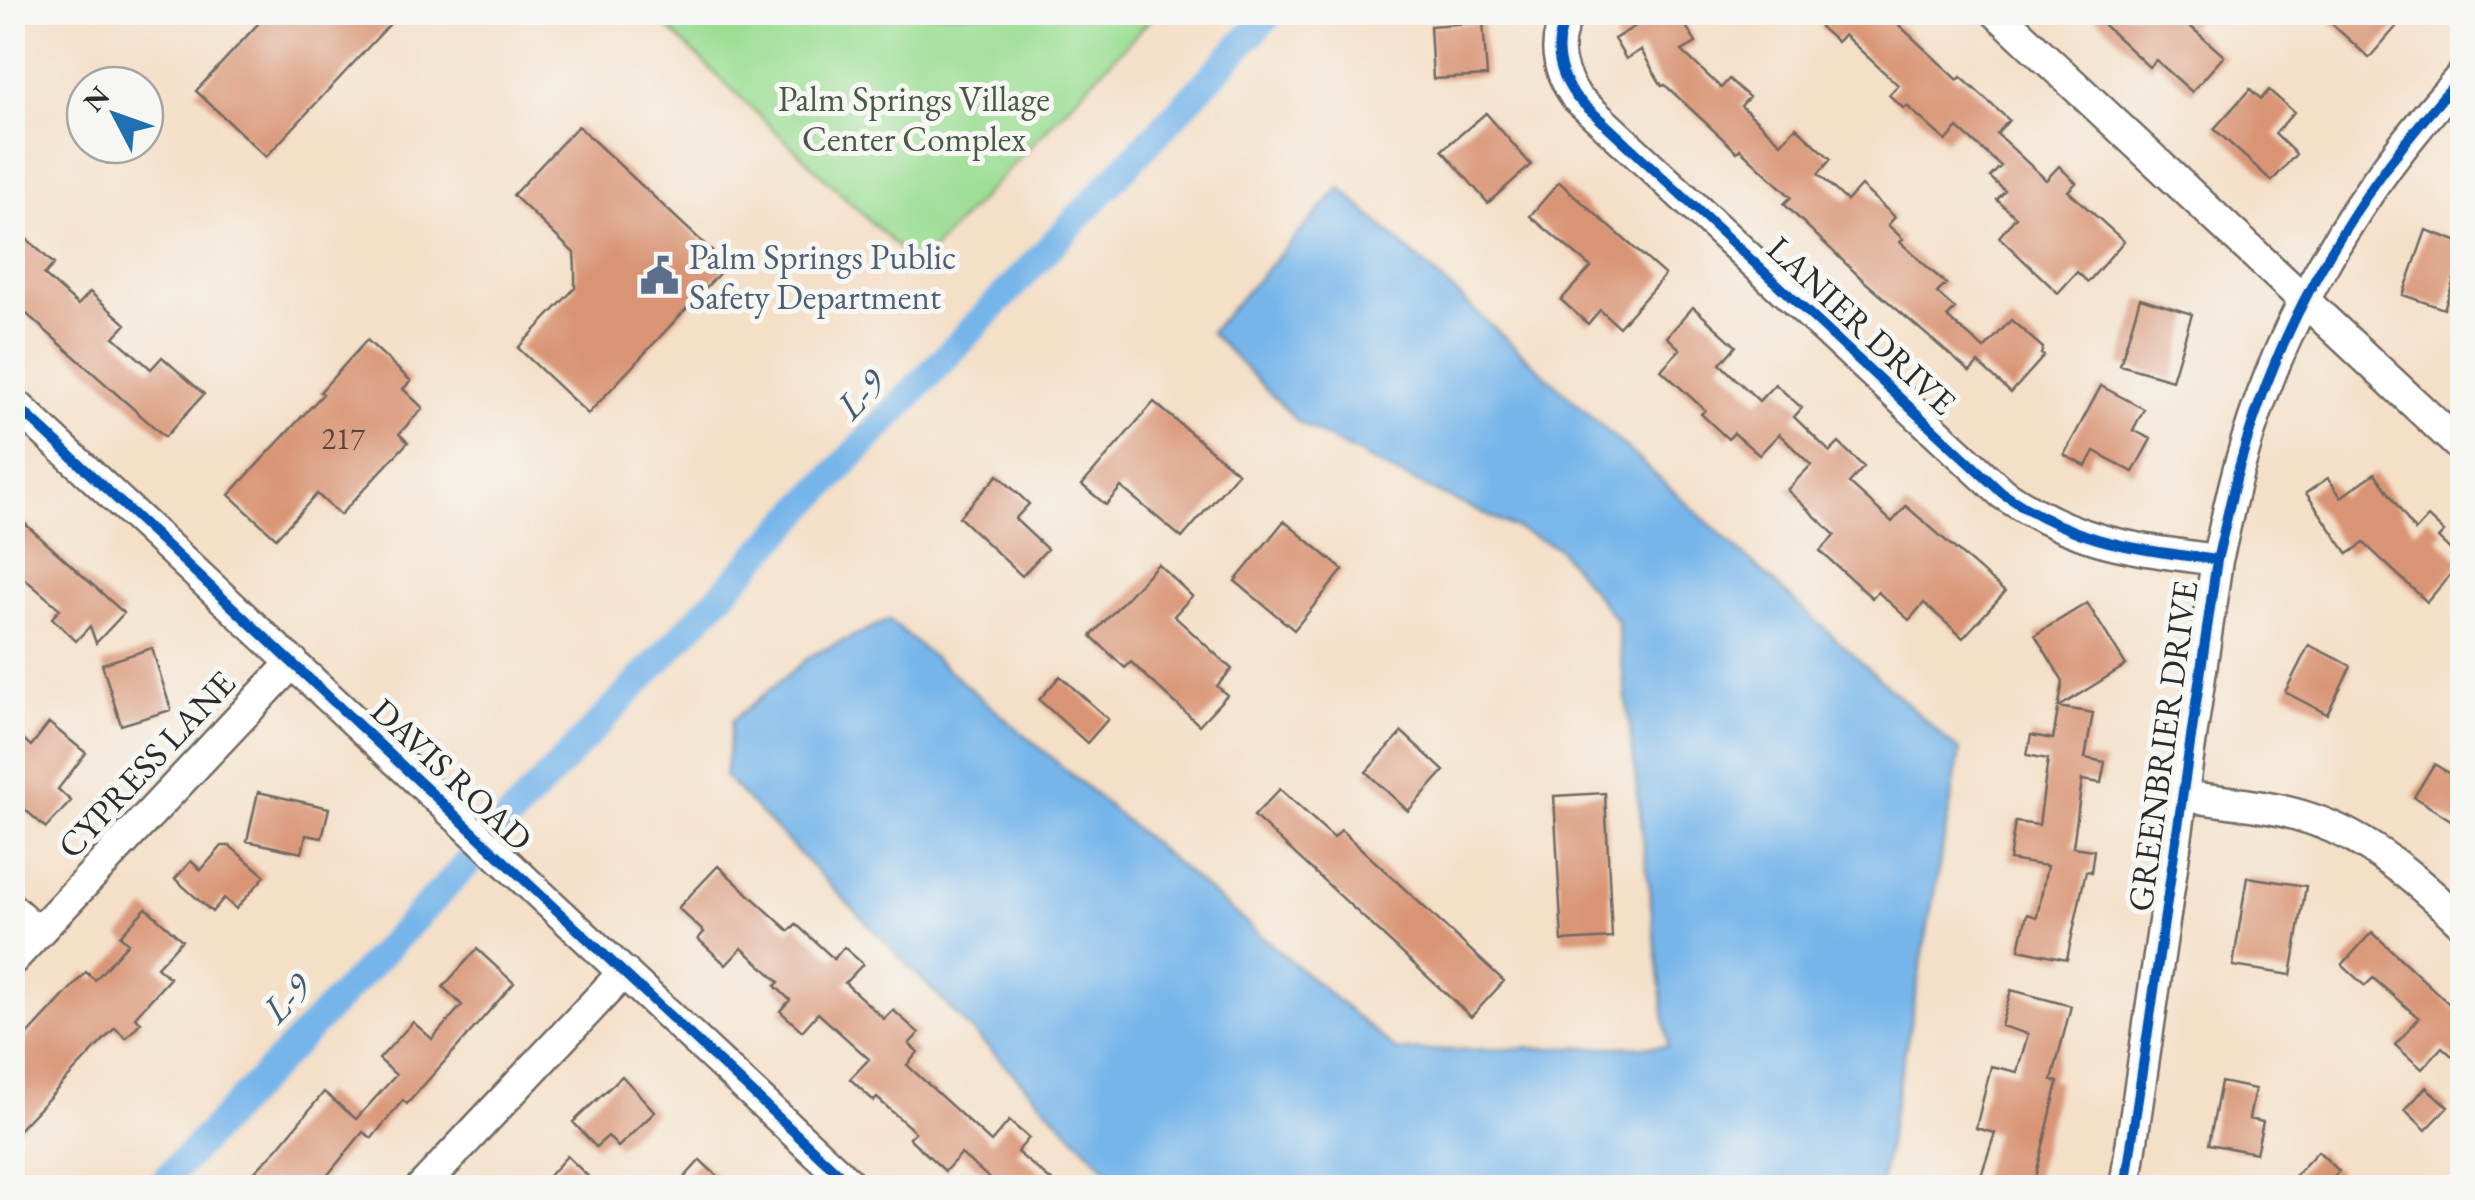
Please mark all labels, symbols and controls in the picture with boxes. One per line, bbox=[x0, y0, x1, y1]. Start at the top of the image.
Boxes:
north arrow bbox=[65, 65, 165, 165]
park label: Palm Springs Village Center Complex bbox=[778, 76, 1050, 161]
text: N bbox=[75, 78, 117, 119]
street label: LANIER DRIVE bbox=[1758, 226, 1966, 424]
place label: Palm Springs Public Safety Department bbox=[689, 234, 956, 319]
public building icon: Palm Springs Public Safety Department bbox=[638, 255, 680, 297]
water label: L-9 bbox=[824, 358, 896, 430]
house number: 217 bbox=[321, 419, 365, 458]
street label: GREENBRIER DRIVE bbox=[2117, 578, 2207, 914]
street label: CYPRESS LANE bbox=[47, 661, 245, 867]
street label: DAVIS ROAD bbox=[362, 688, 542, 860]
water label: L-9 bbox=[250, 962, 322, 1034]

